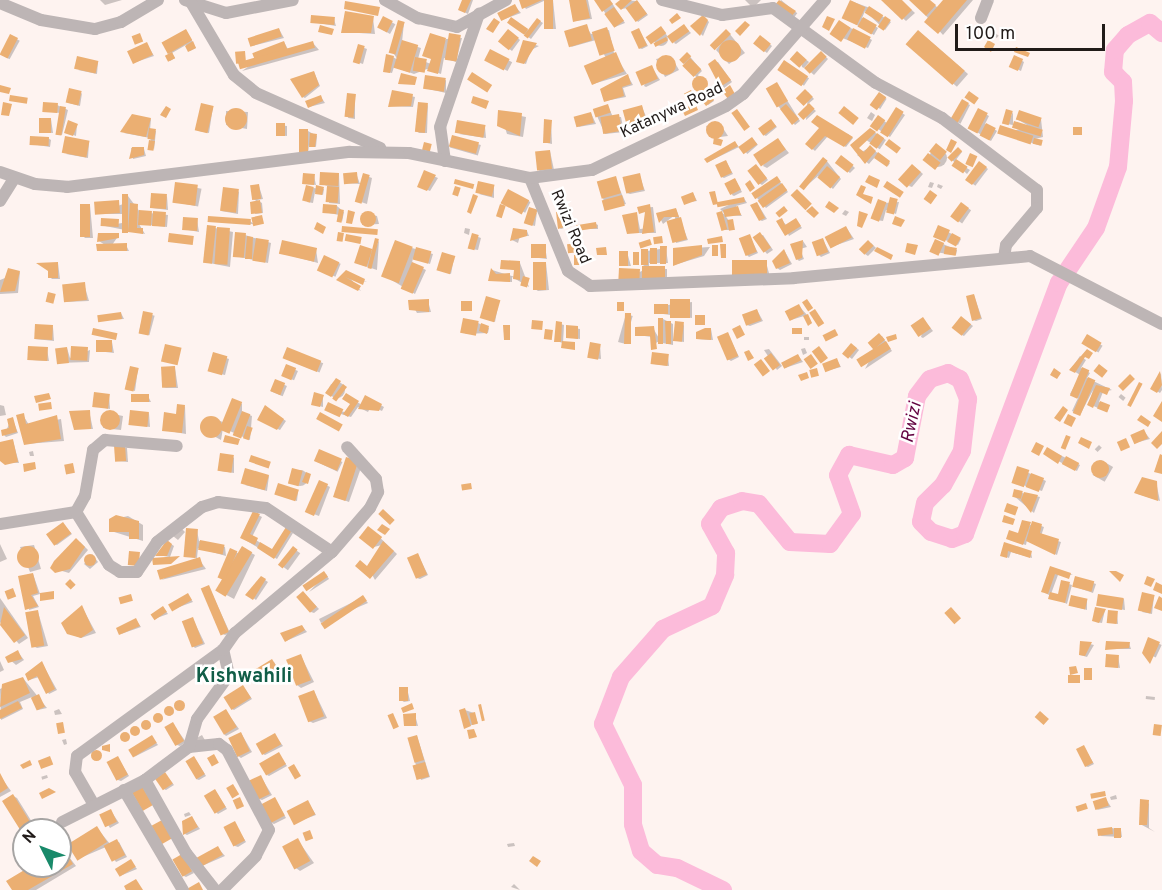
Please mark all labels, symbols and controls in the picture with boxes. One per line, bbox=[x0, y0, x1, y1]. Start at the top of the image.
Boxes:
scale bar bbox=[958, 12, 1108, 50]
text: 100 m bbox=[966, 23, 1015, 46]
street label: Katanywa Road bbox=[618, 79, 726, 143]
street label: Rwizi Road bbox=[546, 187, 594, 267]
water label: Rwizi bbox=[898, 401, 928, 445]
district label: Kishwahili bbox=[196, 665, 292, 689]
north arrow bbox=[12, 818, 72, 878]
text: N bbox=[19, 826, 41, 848]

